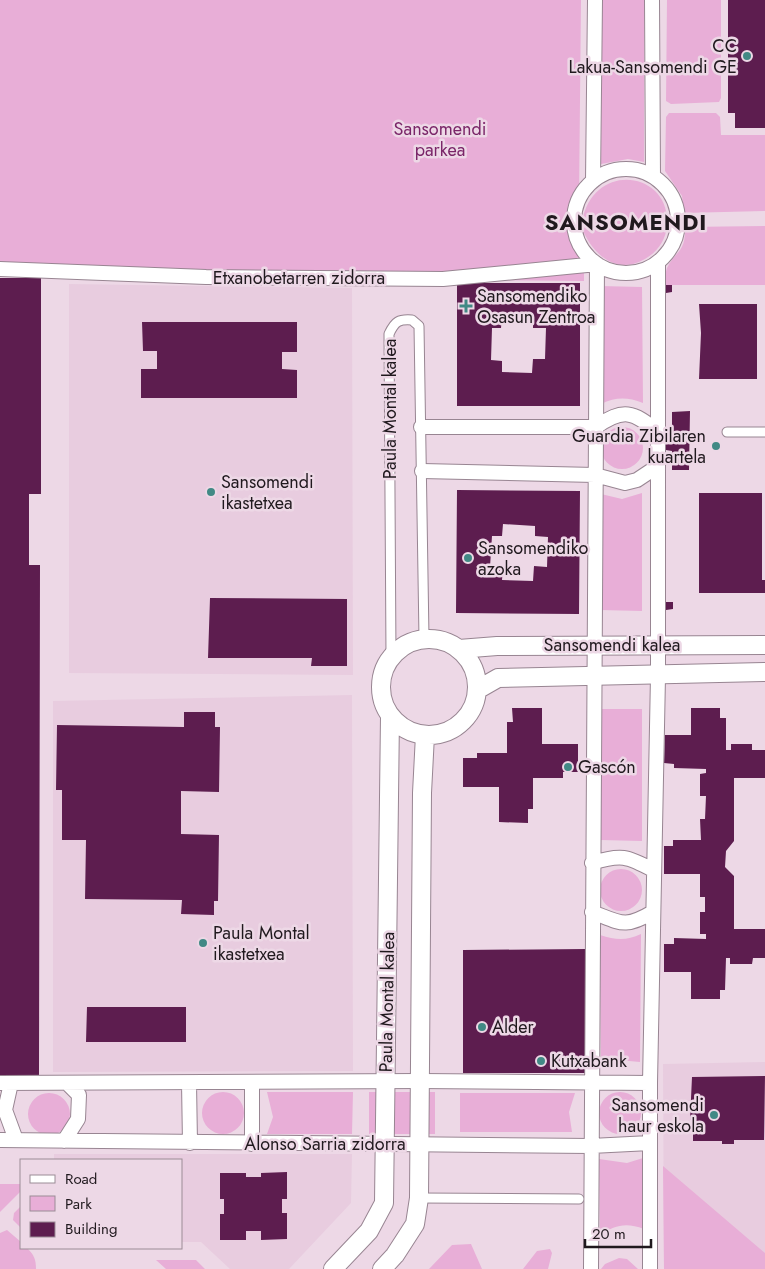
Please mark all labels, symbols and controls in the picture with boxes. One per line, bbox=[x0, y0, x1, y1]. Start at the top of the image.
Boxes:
place label: CC Lakua-Sansomendi GE bbox=[569, 33, 737, 80]
marker: CC Lakua-Sansomendi GE bbox=[741, 50, 753, 62]
park label: Sansomendi parkea bbox=[394, 116, 486, 163]
district label: SANSOMENDI bbox=[545, 206, 707, 238]
street label: Etxanobetarren zidorra bbox=[213, 265, 385, 291]
place label: Sansomendiko Osasun Zentroa bbox=[477, 283, 595, 330]
marker: Sansomendiko Osasun Zentroa bbox=[459, 299, 473, 313]
street label: Paula Montal kalea bbox=[377, 339, 403, 479]
place label: Guardia Zibilaren kuartela bbox=[572, 423, 706, 470]
marker: Guardia Zibilaren kuartela bbox=[710, 440, 722, 452]
place label: Sansomendi ikastetxea bbox=[221, 469, 314, 516]
marker: Sansomendi ikastetxea bbox=[205, 486, 217, 498]
place label: Sansomendiko azoka bbox=[478, 535, 588, 582]
marker: Sansomendiko azoka bbox=[462, 552, 474, 564]
street label: Sansomendi kalea bbox=[544, 632, 680, 658]
place label: Gascón bbox=[578, 754, 636, 780]
marker: Gascón bbox=[562, 761, 574, 773]
place label: Paula Montal ikastetxea bbox=[213, 920, 310, 967]
street label: Paula Montal kalea bbox=[373, 931, 401, 1073]
marker: Paula Montal ikastetxea bbox=[197, 937, 209, 949]
place label: Alder bbox=[492, 1014, 535, 1040]
marker: Alder bbox=[476, 1021, 488, 1033]
place label: Kutxabank bbox=[551, 1048, 627, 1074]
marker: Kutxabank bbox=[535, 1055, 547, 1067]
place label: Sansomendi haur eskola bbox=[611, 1092, 704, 1139]
marker: Sansomendi haur eskola bbox=[708, 1109, 720, 1121]
street label: Alonso Sarria zidorra bbox=[244, 1131, 406, 1157]
legend bbox=[20, 1159, 182, 1249]
text: Road bbox=[65, 1168, 97, 1190]
text: Park bbox=[65, 1193, 92, 1215]
scale bar bbox=[585, 1216, 651, 1248]
text: Building bbox=[65, 1218, 117, 1240]
text: 20 m bbox=[592, 1223, 626, 1245]

